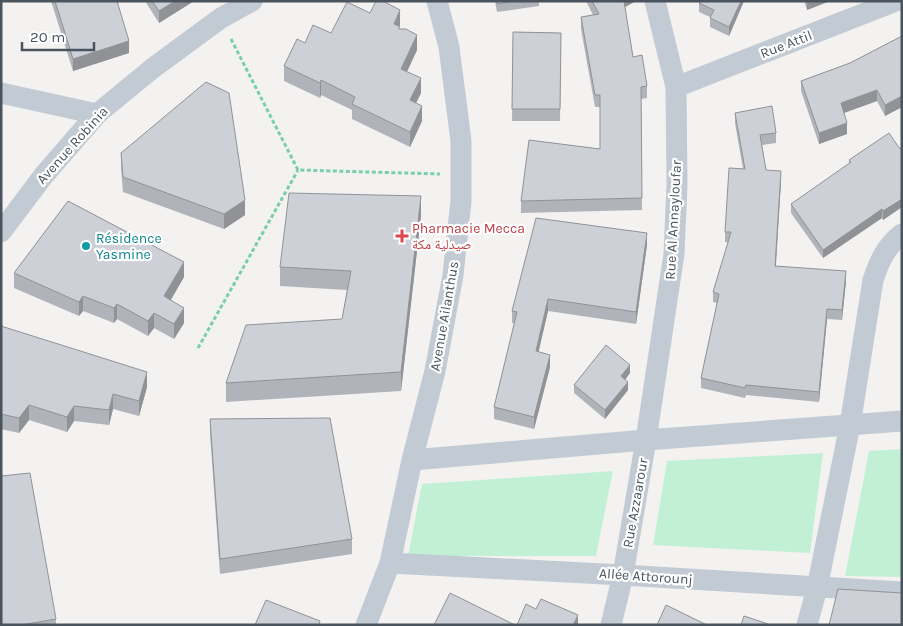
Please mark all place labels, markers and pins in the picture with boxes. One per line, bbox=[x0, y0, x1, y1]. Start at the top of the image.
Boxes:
place label: Pharmacie Mecca صيدلية مكة bbox=[412, 220, 525, 253]
place label: Résidence Yasmine bbox=[96, 230, 162, 263]
marker: Pharmacie Mecca صيدلية مكة bbox=[396, 230, 408, 242]
marker: Résidence Yasmine bbox=[80, 240, 92, 252]

